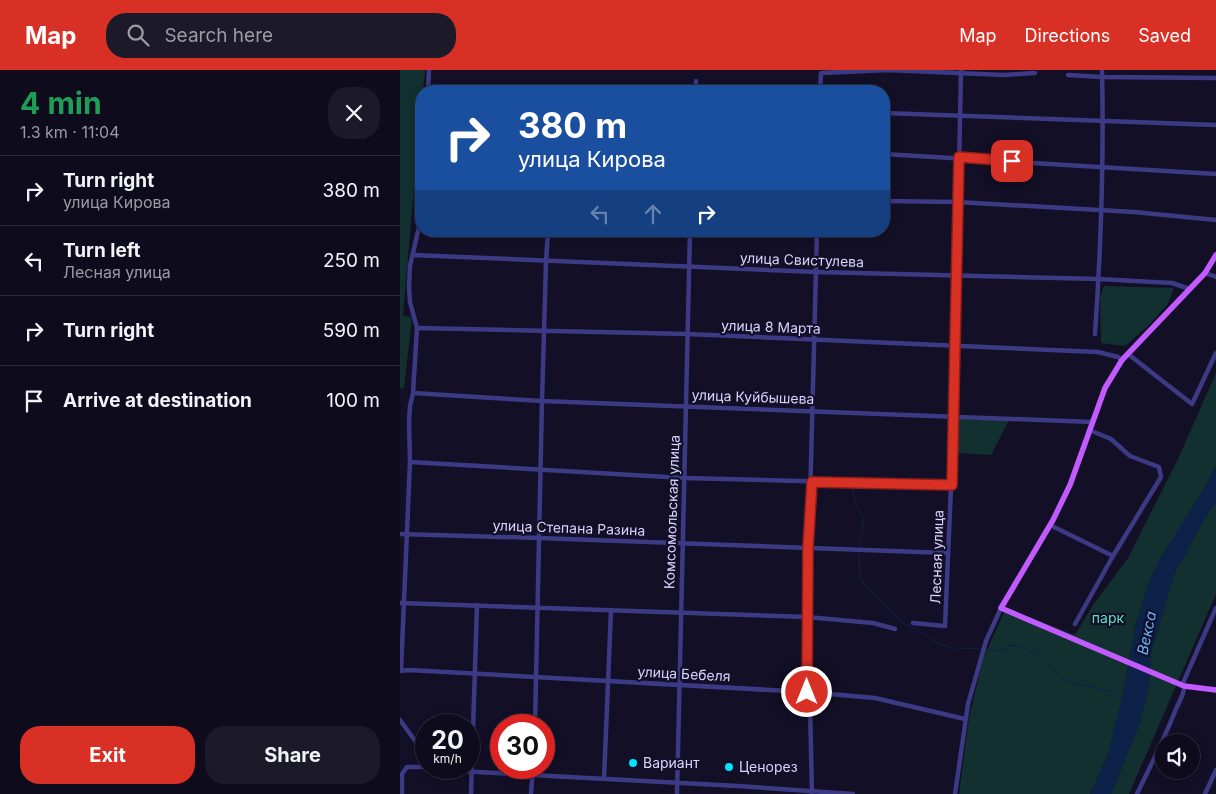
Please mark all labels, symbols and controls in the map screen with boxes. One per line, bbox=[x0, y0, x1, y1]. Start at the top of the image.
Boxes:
search box bbox=[106, 13, 456, 58]
text: Map bbox=[25, 21, 76, 50]
icon: search bbox=[124, 21, 152, 49]
text: Search here bbox=[164, 24, 273, 47]
text: Map bbox=[959, 25, 997, 46]
text: Directions bbox=[1025, 25, 1110, 46]
text: Saved bbox=[1138, 25, 1191, 46]
text: 4 min bbox=[20, 85, 102, 121]
button: close bbox=[328, 87, 380, 139]
text: 380 m bbox=[518, 104, 627, 146]
icon: right bbox=[435, 105, 500, 170]
text: 1.3 km · 11:04 bbox=[20, 122, 120, 142]
pin bbox=[991, 140, 1033, 182]
text: улица Кирова bbox=[518, 146, 666, 172]
icon: arrive bbox=[998, 147, 1026, 175]
text: Turn right bbox=[63, 169, 154, 192]
icon: right bbox=[20, 177, 48, 205]
text: 380 m bbox=[323, 179, 380, 202]
text: улица Кирова bbox=[63, 192, 171, 212]
icon: left bbox=[586, 200, 614, 228]
icon: ahead bbox=[639, 200, 667, 228]
icon: right bbox=[692, 200, 720, 228]
text: Turn left bbox=[63, 239, 141, 262]
icon: left bbox=[20, 247, 48, 275]
text: 250 m bbox=[323, 249, 380, 272]
street label: улица Свистулева bbox=[740, 249, 864, 270]
text: Лесная улица bbox=[63, 262, 171, 282]
street label: улица 8 Марта bbox=[721, 316, 821, 337]
icon: right bbox=[20, 317, 48, 345]
text: Turn right bbox=[63, 319, 154, 342]
text: 590 m bbox=[323, 319, 380, 342]
street label: улица Куйбышева bbox=[691, 386, 815, 407]
icon: arrive bbox=[20, 387, 48, 415]
text: Arrive at destination bbox=[63, 389, 252, 412]
text: 100 m bbox=[326, 389, 380, 412]
street label: Комсомольская улица bbox=[660, 435, 683, 589]
street label: Лесная улица bbox=[926, 510, 947, 604]
street label: улица Степана Разина bbox=[492, 516, 646, 539]
park label: парк bbox=[1092, 609, 1125, 626]
water label: Векса bbox=[1133, 609, 1160, 656]
street label: улица Бебеля bbox=[637, 663, 731, 684]
position arrow bbox=[780, 665, 832, 717]
speed limit sign: 30 bbox=[490, 714, 555, 779]
text: 20 bbox=[431, 725, 464, 755]
button: Exit bbox=[20, 726, 195, 784]
button: Share bbox=[205, 726, 380, 784]
map controls bbox=[1155, 734, 1200, 779]
button: sound bbox=[1155, 734, 1200, 779]
text: km/h bbox=[433, 751, 462, 766]
place label: Вариант bbox=[643, 754, 700, 771]
marker: Вариант bbox=[627, 757, 639, 769]
place label: Ценорез bbox=[739, 758, 798, 775]
marker: Ценорез bbox=[723, 761, 735, 773]

